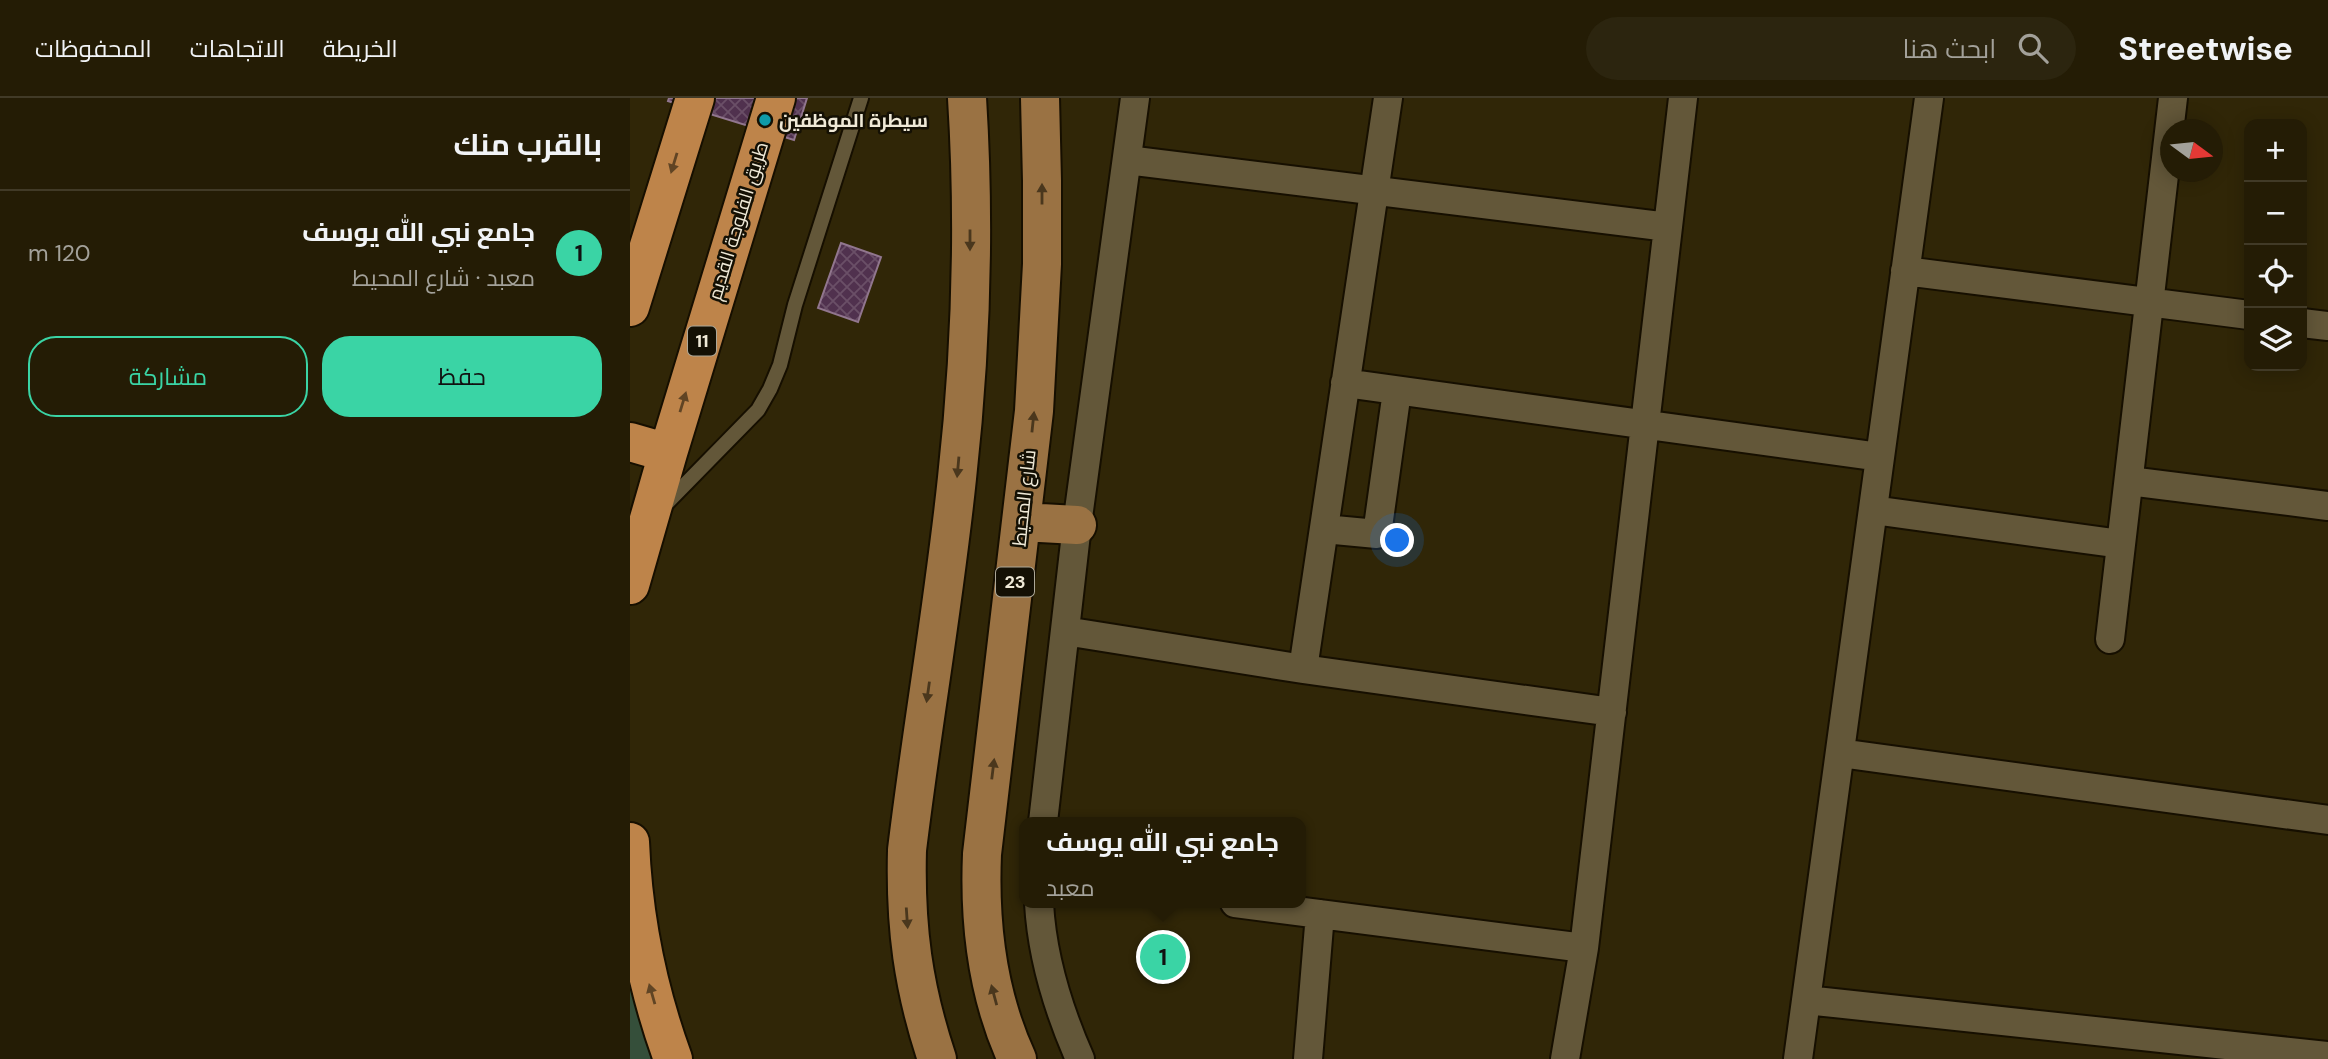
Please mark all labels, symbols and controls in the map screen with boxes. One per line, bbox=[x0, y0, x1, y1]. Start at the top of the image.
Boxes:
search box bbox=[1586, 17, 2076, 80]
text: Streetwise bbox=[2118, 27, 2293, 70]
icon: search bbox=[2014, 29, 2052, 67]
text: ابحث هنا bbox=[1902, 32, 1996, 66]
text: المحفوظات bbox=[35, 33, 152, 64]
text: الاتجاهات bbox=[190, 33, 285, 64]
text: الخريطة bbox=[323, 33, 398, 64]
place label: سيطرة الموظفين bbox=[779, 108, 928, 133]
marker: سيطرة الموظفين bbox=[757, 112, 773, 128]
north arrow bbox=[2160, 119, 2223, 182]
map controls bbox=[2244, 119, 2307, 371]
button: + bbox=[2244, 119, 2307, 182]
text: بالقرب منك bbox=[453, 125, 602, 164]
street label: طريق الفلوجة القديم bbox=[702, 139, 775, 304]
one-way arrow bbox=[669, 153, 679, 174]
button: − bbox=[2244, 182, 2307, 245]
one-way arrow bbox=[1036, 183, 1048, 205]
text: جامع نبي الله يوسف bbox=[302, 215, 535, 249]
one-way arrow bbox=[964, 229, 976, 251]
text: 120 m bbox=[28, 238, 91, 268]
text: 1 bbox=[575, 238, 583, 268]
button: locate bbox=[2244, 245, 2307, 308]
text: معبد · شارع المحيط bbox=[352, 263, 535, 293]
button: layers bbox=[2244, 308, 2307, 371]
road number: 11 bbox=[688, 327, 716, 356]
button: مشاركة bbox=[28, 336, 308, 417]
button: حفظ bbox=[322, 336, 602, 417]
one-way arrow bbox=[679, 391, 689, 412]
one-way arrow bbox=[1027, 410, 1038, 432]
street label: شارع المحيط bbox=[1006, 448, 1043, 548]
one-way arrow bbox=[952, 456, 963, 478]
your location bbox=[1380, 523, 1414, 557]
road number: 23 bbox=[996, 568, 1034, 596]
one-way arrow bbox=[923, 681, 934, 703]
one-way arrow bbox=[988, 758, 999, 780]
popup bbox=[1019, 817, 1306, 908]
text: جامع نبي الله يوسف bbox=[1046, 825, 1279, 859]
text: معبد bbox=[1046, 873, 1094, 903]
one-way arrow bbox=[902, 908, 913, 930]
pin: 1 bbox=[1140, 931, 1186, 983]
one-way arrow bbox=[646, 983, 657, 1005]
one-way arrow bbox=[988, 984, 999, 1006]

